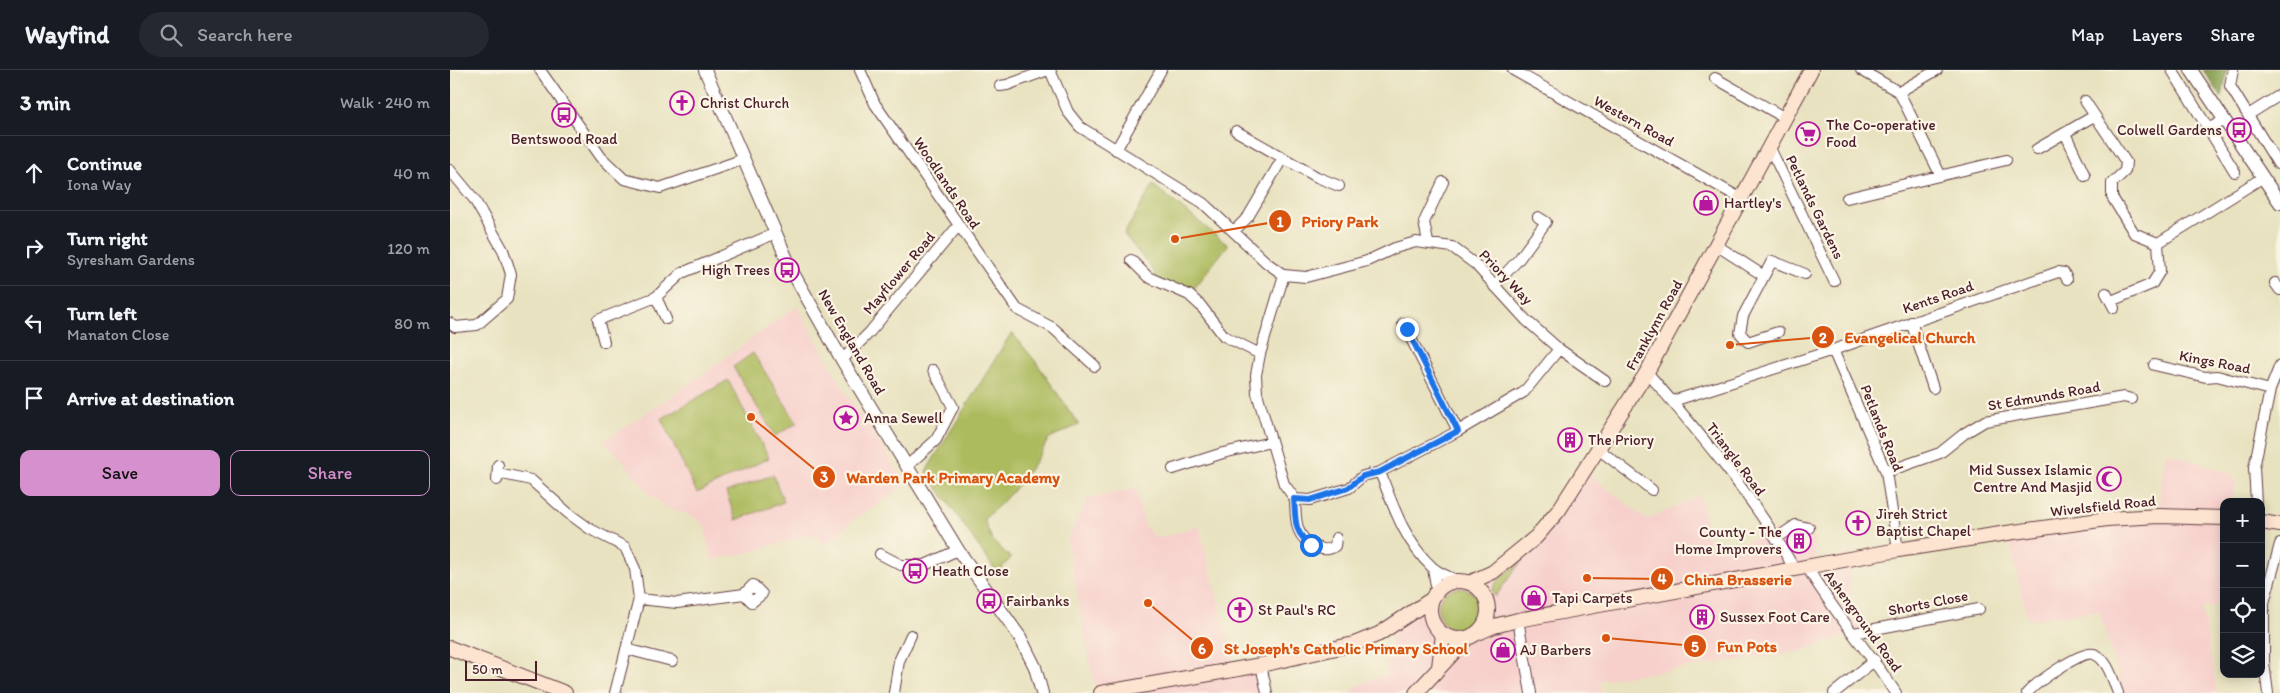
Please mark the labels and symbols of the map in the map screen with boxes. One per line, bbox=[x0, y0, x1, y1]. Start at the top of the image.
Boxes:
church icon: Christ Church bbox=[669, 90, 695, 116]
street label: Western Road bbox=[1591, 92, 1677, 150]
place label: Christ Church bbox=[700, 94, 789, 112]
bus stop icon: Bentswood Road bbox=[551, 102, 577, 128]
place label: The Co-operative Food bbox=[1826, 116, 1936, 151]
bus stop icon: Colwell Gardens bbox=[2226, 117, 2252, 143]
supermarket icon: The Co-operative Food bbox=[1795, 121, 1821, 147]
place label: Colwell Gardens bbox=[2117, 121, 2222, 139]
place label: Bentswood Road bbox=[511, 130, 617, 148]
street label: Woodlands Road bbox=[910, 134, 984, 232]
street label: Petlands Gardens bbox=[1782, 152, 1848, 262]
shop icon: Hartley's bbox=[1693, 190, 1719, 216]
place label: Hartley's bbox=[1724, 194, 1782, 212]
callout: Priory Park bbox=[1267, 206, 1389, 237]
text: Priory Park bbox=[1302, 212, 1379, 232]
text: 1 bbox=[1277, 213, 1284, 231]
street label: Mayflower Road bbox=[859, 228, 939, 318]
street label: Priory Way bbox=[1475, 246, 1537, 308]
bus stop icon: High Trees bbox=[774, 257, 800, 283]
place label: High Trees bbox=[702, 261, 770, 279]
street label: Kents Road bbox=[1900, 276, 1977, 318]
street label: Franklynn Road bbox=[1622, 277, 1686, 373]
street label: New England Road bbox=[814, 286, 890, 399]
route end bbox=[1396, 318, 1419, 341]
callout: Evangelical Church bbox=[1810, 322, 1986, 353]
text: Evangelical Church bbox=[1845, 328, 1976, 348]
text: 2 bbox=[1819, 329, 1827, 347]
street label: Kings Road bbox=[2178, 346, 2253, 378]
street label: St Edmunds Road bbox=[1986, 377, 2102, 415]
street label: Petlands Road bbox=[1856, 382, 1908, 474]
place icon: Anna Sewell bbox=[833, 405, 859, 431]
place label: Anna Sewell bbox=[864, 409, 944, 427]
street label: Triangle Road bbox=[1703, 419, 1769, 499]
building icon: The Priory bbox=[1557, 427, 1583, 453]
place label: The Priory bbox=[1588, 431, 1654, 449]
callout: Warden Park Primary Academy bbox=[811, 461, 1069, 492]
place label: Mid Sussex Islamic Centre And Masjid bbox=[1969, 461, 2092, 496]
mosque icon: Mid Sussex Islamic Centre And Masjid bbox=[2096, 466, 2122, 492]
text: 3 bbox=[820, 468, 828, 486]
text: Warden Park Primary Academy bbox=[846, 468, 1060, 488]
street label: Wivelsfield Road bbox=[2049, 491, 2157, 521]
place label: Jireh Strict Baptist Chapel bbox=[1876, 505, 1972, 540]
church icon: Jireh Strict Baptist Chapel bbox=[1845, 510, 1871, 536]
place label: County - The Home Improvers bbox=[1675, 523, 1782, 558]
building icon: County - The Home Improvers bbox=[1786, 528, 1812, 554]
route start bbox=[1300, 534, 1323, 557]
bus stop icon: Heath Close bbox=[902, 558, 928, 584]
place label: Heath Close bbox=[932, 562, 1009, 580]
callout: China Brasserie bbox=[1649, 564, 1802, 595]
street label: Ashenground Road bbox=[1820, 567, 1906, 675]
text: 4 bbox=[1657, 570, 1667, 588]
text: China Brasserie bbox=[1684, 570, 1792, 589]
shop icon: Tapi Carpets bbox=[1521, 585, 1547, 611]
street label: Shorts Close bbox=[1887, 586, 1969, 620]
bus stop icon: Fairbanks bbox=[976, 588, 1002, 614]
place label: Tapi Carpets bbox=[1552, 589, 1633, 607]
place label: Fairbanks bbox=[1006, 592, 1070, 610]
church icon: St Paul's RC bbox=[1227, 597, 1253, 623]
place label: St Paul's RC bbox=[1258, 601, 1336, 619]
building icon: Sussex Foot Care bbox=[1689, 604, 1715, 630]
place label: Sussex Foot Care bbox=[1720, 608, 1830, 626]
callout: Fun Pots bbox=[1683, 631, 1787, 662]
callout: St Joseph's Catholic Primary School bbox=[1189, 633, 1477, 664]
shop icon: AJ Barbers bbox=[1490, 637, 1516, 663]
text: Fun Pots bbox=[1717, 637, 1777, 656]
text: 5 bbox=[1691, 638, 1699, 656]
text: St Joseph's Catholic Primary School bbox=[1224, 639, 1469, 659]
text: 6 bbox=[1198, 640, 1206, 658]
place label: AJ Barbers bbox=[1520, 641, 1591, 659]
scale bar bbox=[465, 658, 538, 681]

